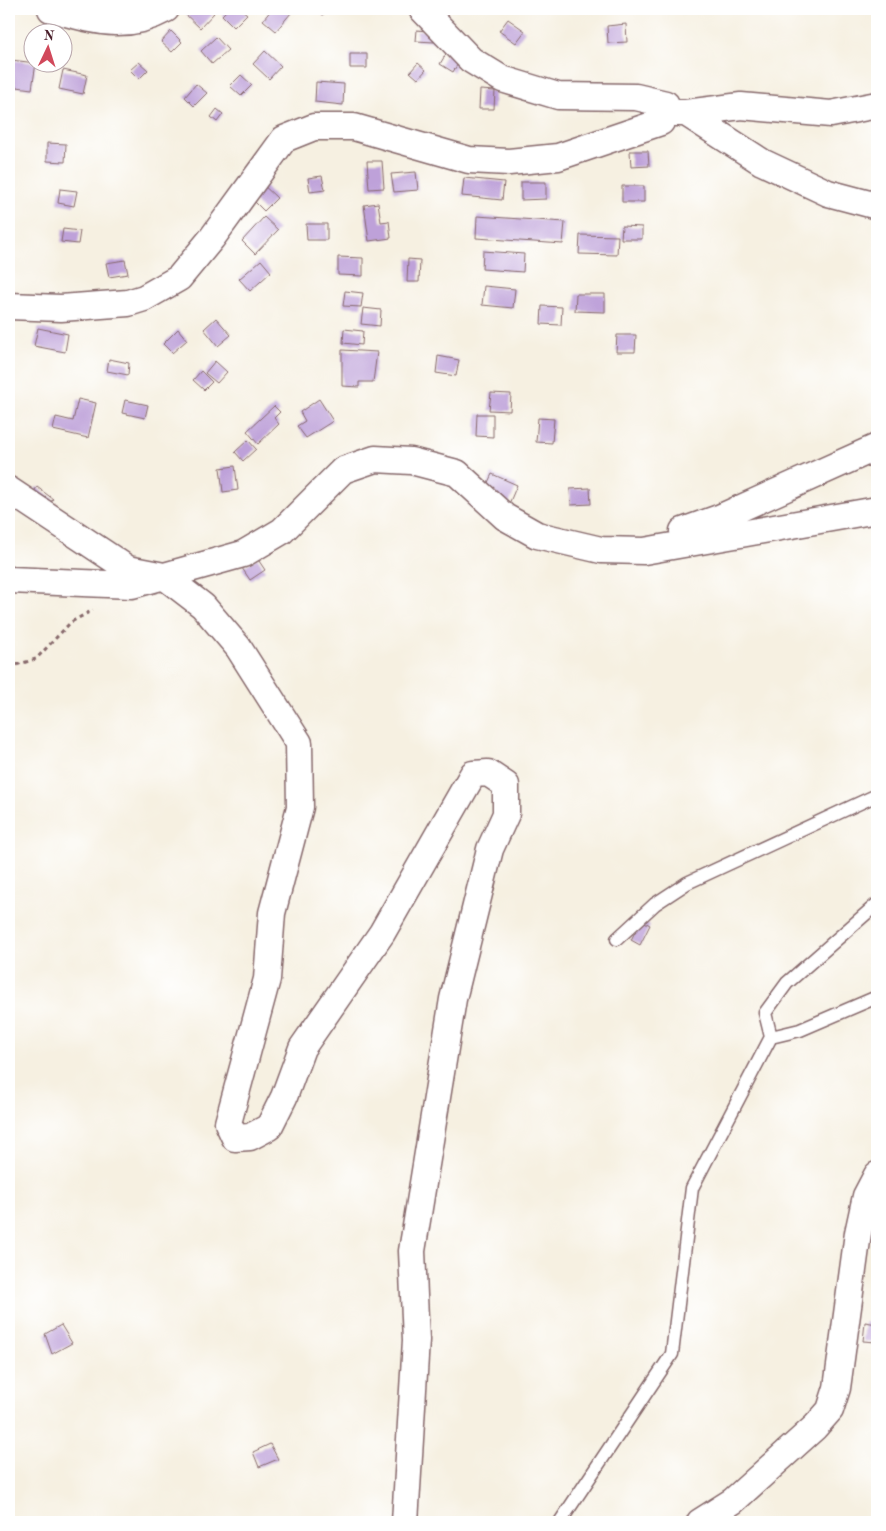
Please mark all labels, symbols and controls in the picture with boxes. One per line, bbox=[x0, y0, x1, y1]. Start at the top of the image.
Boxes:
north arrow bbox=[22, 22, 72, 72]
text: N bbox=[43, 29, 55, 43]

